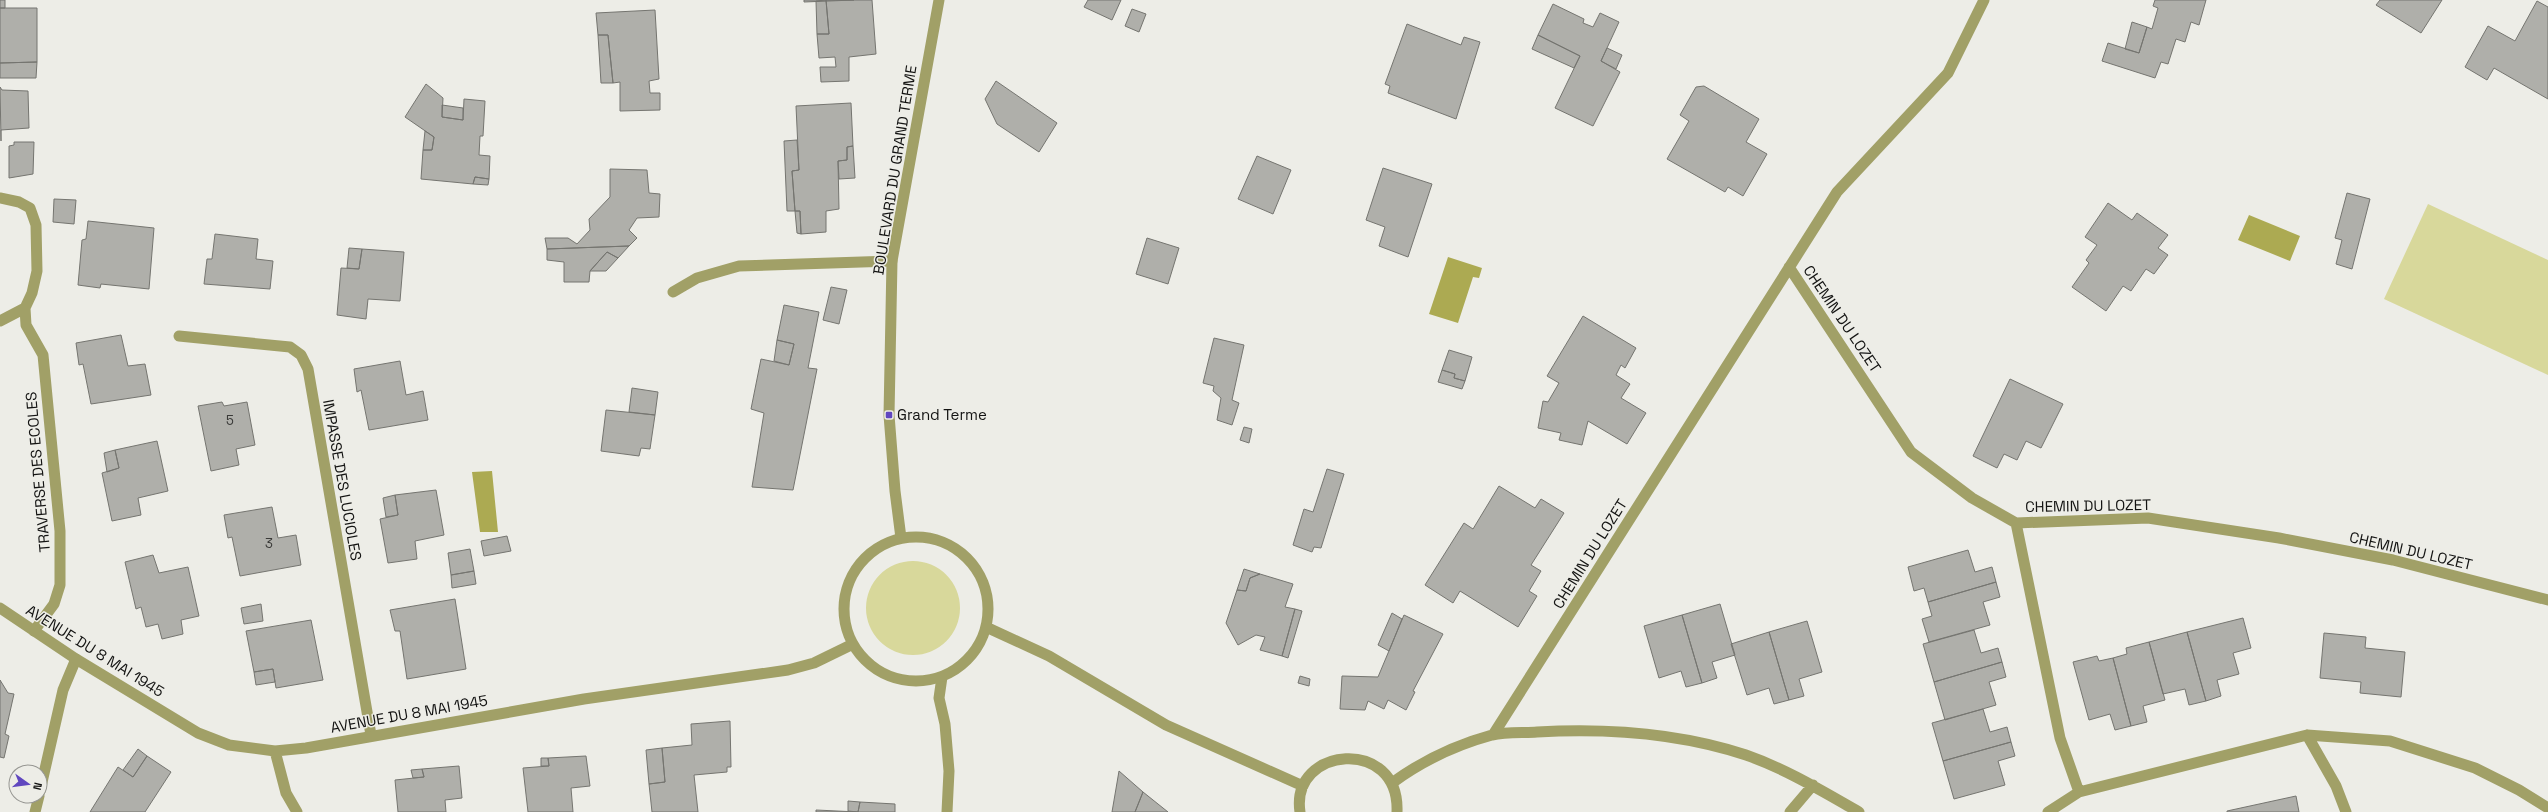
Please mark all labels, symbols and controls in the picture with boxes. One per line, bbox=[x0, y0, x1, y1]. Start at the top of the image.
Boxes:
street label: BOULEVARD DU GRAND TERME bbox=[869, 64, 920, 276]
street label: CHEMIN DU LOZET bbox=[1799, 261, 1886, 376]
street label: TRAVERSE DES ECOLES bbox=[21, 391, 54, 553]
street label: IMPASSE DES LUCIOLES bbox=[319, 398, 366, 562]
place label: Grand Terme bbox=[897, 405, 987, 424]
marker: Grand Terme bbox=[884, 410, 894, 420]
house number: 5 bbox=[226, 412, 234, 429]
street label: CHEMIN DU LOZET bbox=[1548, 495, 1631, 612]
street label: CHEMIN DU LOZET bbox=[2025, 495, 2151, 516]
street label: CHEMIN DU LOZET bbox=[2348, 527, 2475, 574]
house number: 3 bbox=[265, 535, 273, 552]
street label: AVENUE DU 8 MAI 1945 bbox=[23, 600, 168, 701]
street label: AVENUE DU 8 MAI 1945 bbox=[329, 690, 489, 737]
north arrow bbox=[8, 764, 48, 804]
text: N bbox=[30, 781, 45, 792]

